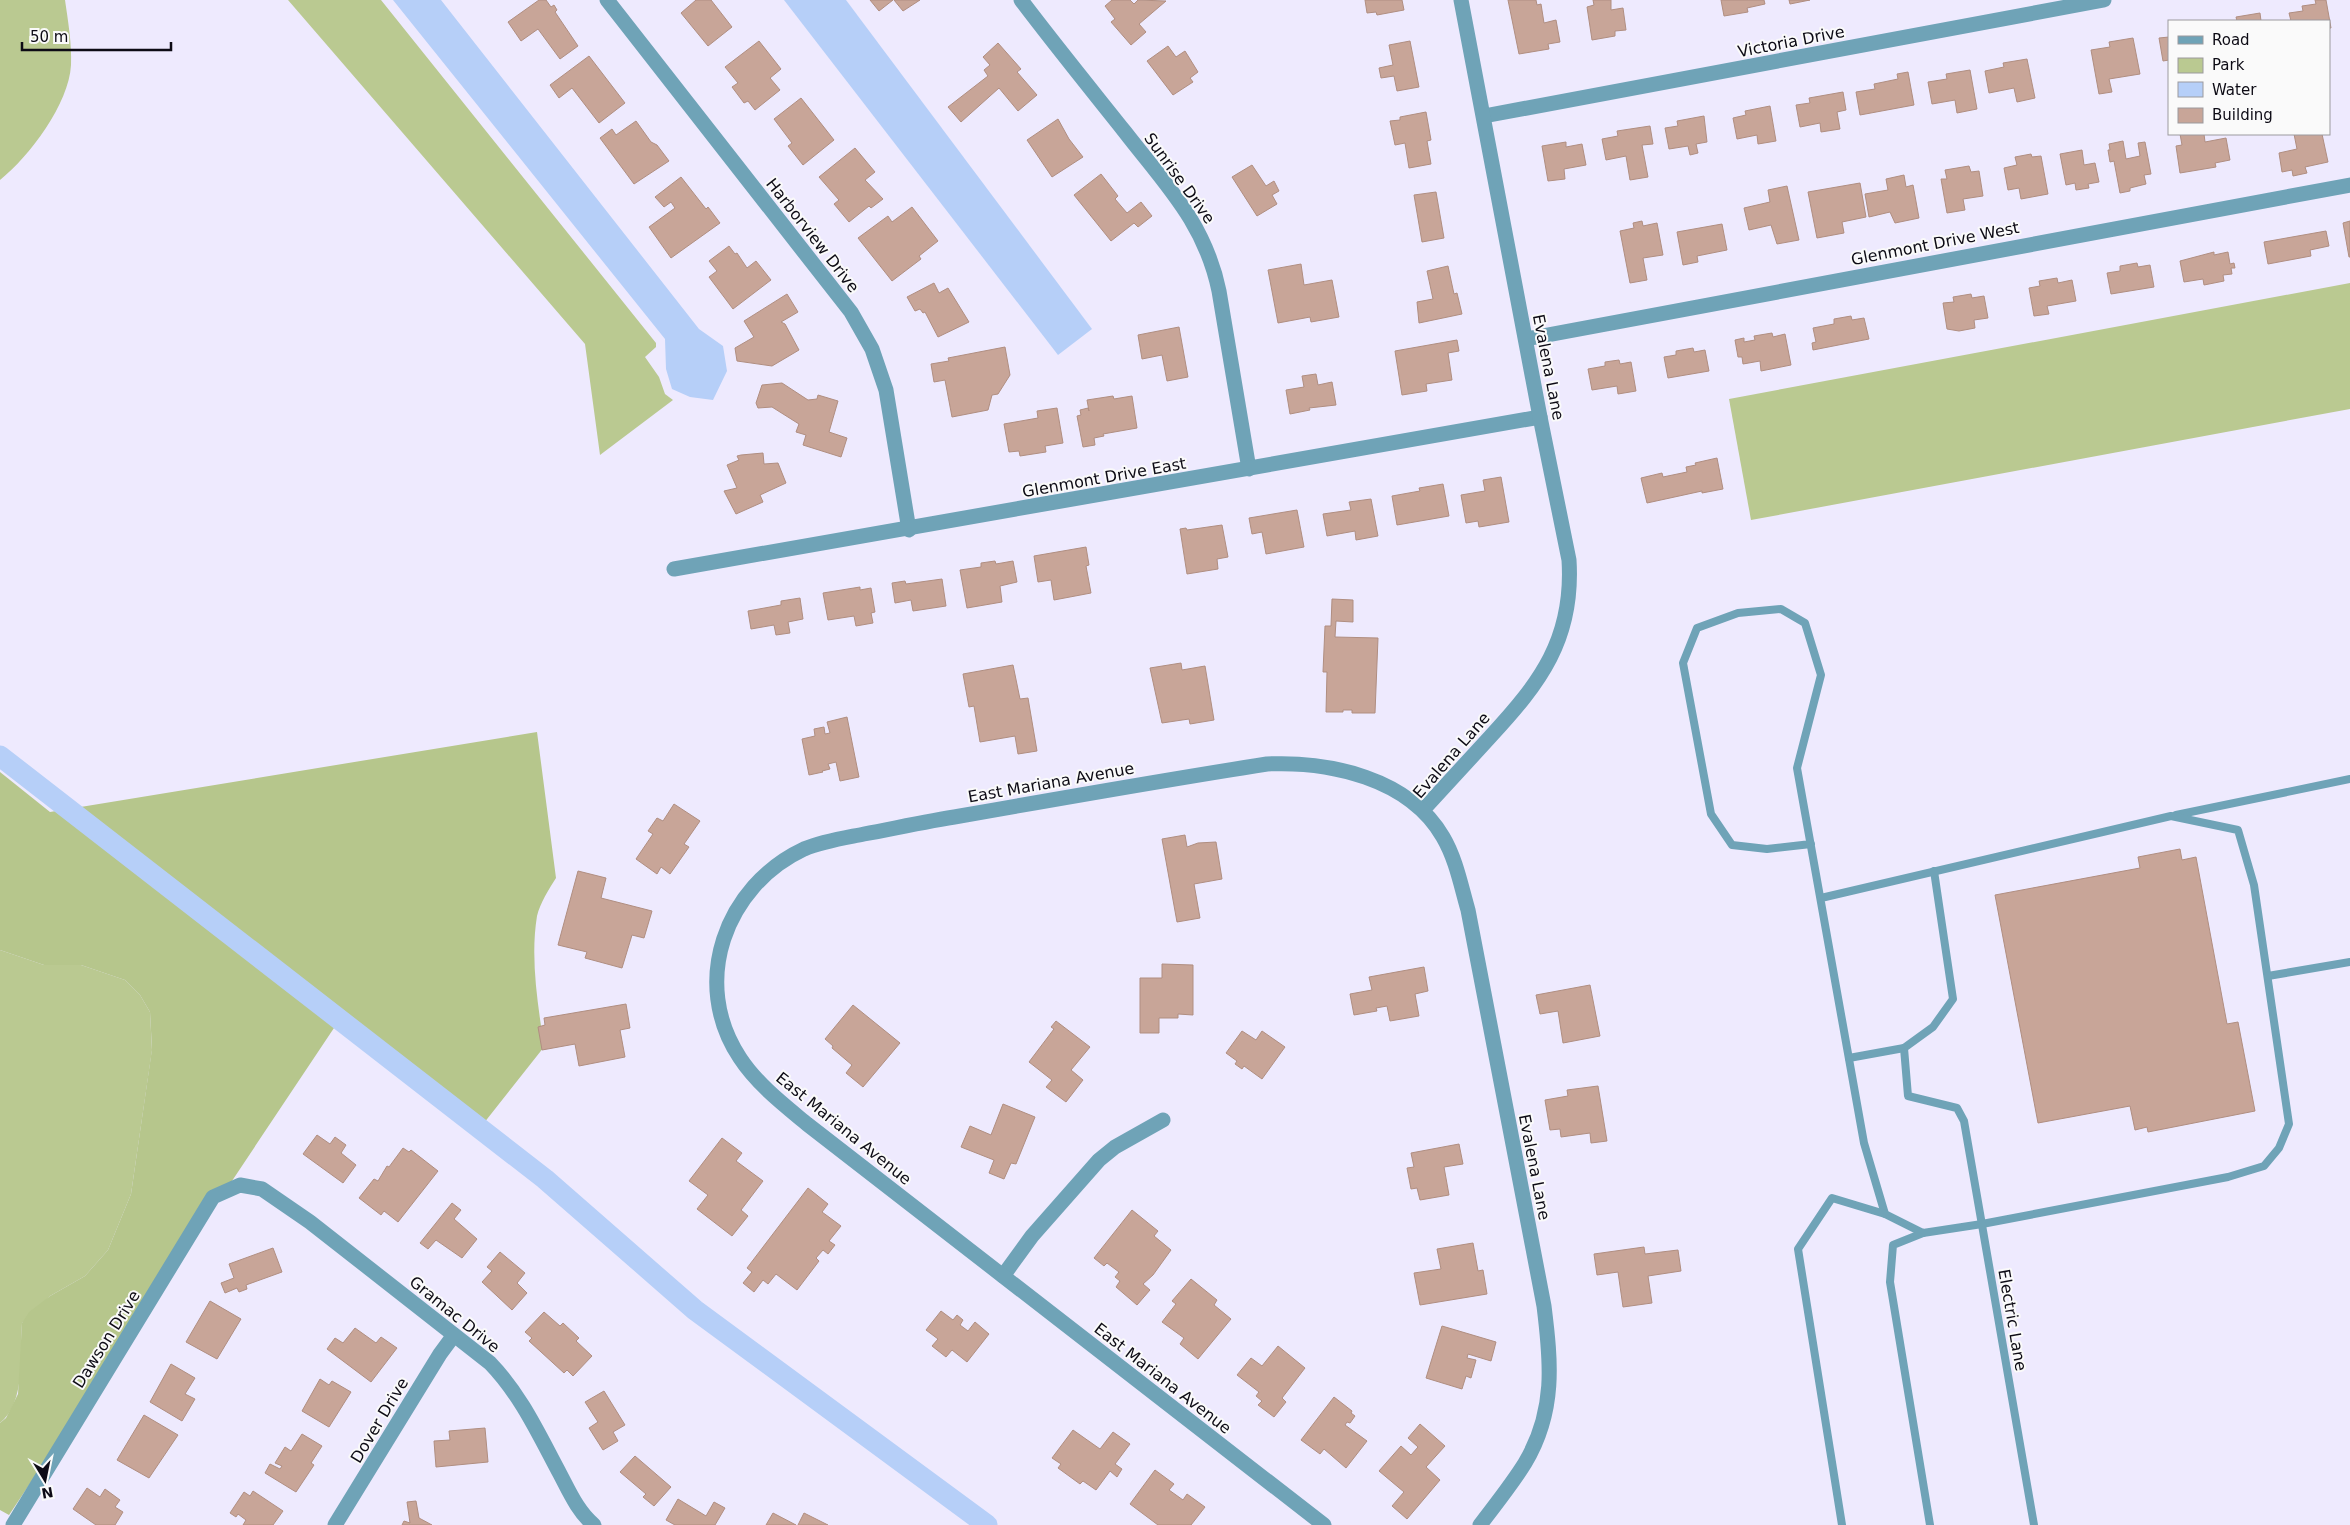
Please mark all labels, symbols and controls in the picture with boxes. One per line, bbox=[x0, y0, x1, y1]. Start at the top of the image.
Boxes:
scale bar bbox=[22, 20, 171, 52]
legend bbox=[2168, 20, 2330, 135]
street label: Victoria Drive bbox=[1736, 22, 1846, 61]
text: 50 m bbox=[30, 28, 68, 46]
text: Road bbox=[2212, 31, 2250, 49]
text: Park bbox=[2212, 56, 2245, 74]
text: Water bbox=[2212, 81, 2257, 99]
text: Building bbox=[2212, 106, 2273, 124]
street label: Sunrise Drive bbox=[1140, 129, 1219, 227]
street label: Harborview Drive bbox=[762, 174, 863, 296]
street label: Glenmont Drive West bbox=[1849, 218, 2021, 269]
street label: Evalena Lane bbox=[1529, 313, 1568, 422]
street label: Glenmont Drive East bbox=[1021, 454, 1187, 501]
street label: Evalena Lane bbox=[1409, 709, 1494, 802]
street label: East Mariana Avenue bbox=[966, 759, 1136, 806]
street label: East Mariana Avenue bbox=[772, 1068, 915, 1189]
street label: Evalena Lane bbox=[1515, 1113, 1554, 1222]
street label: Electric Lane bbox=[1994, 1268, 2031, 1372]
street label: Gramac Drive bbox=[406, 1272, 504, 1357]
street label: Dawson Drive bbox=[69, 1287, 144, 1391]
street label: East Mariana Avenue bbox=[1090, 1319, 1235, 1438]
street label: Dover Drive bbox=[347, 1374, 412, 1466]
north arrow bbox=[20, 1455, 70, 1505]
text: N bbox=[40, 1484, 54, 1502]

